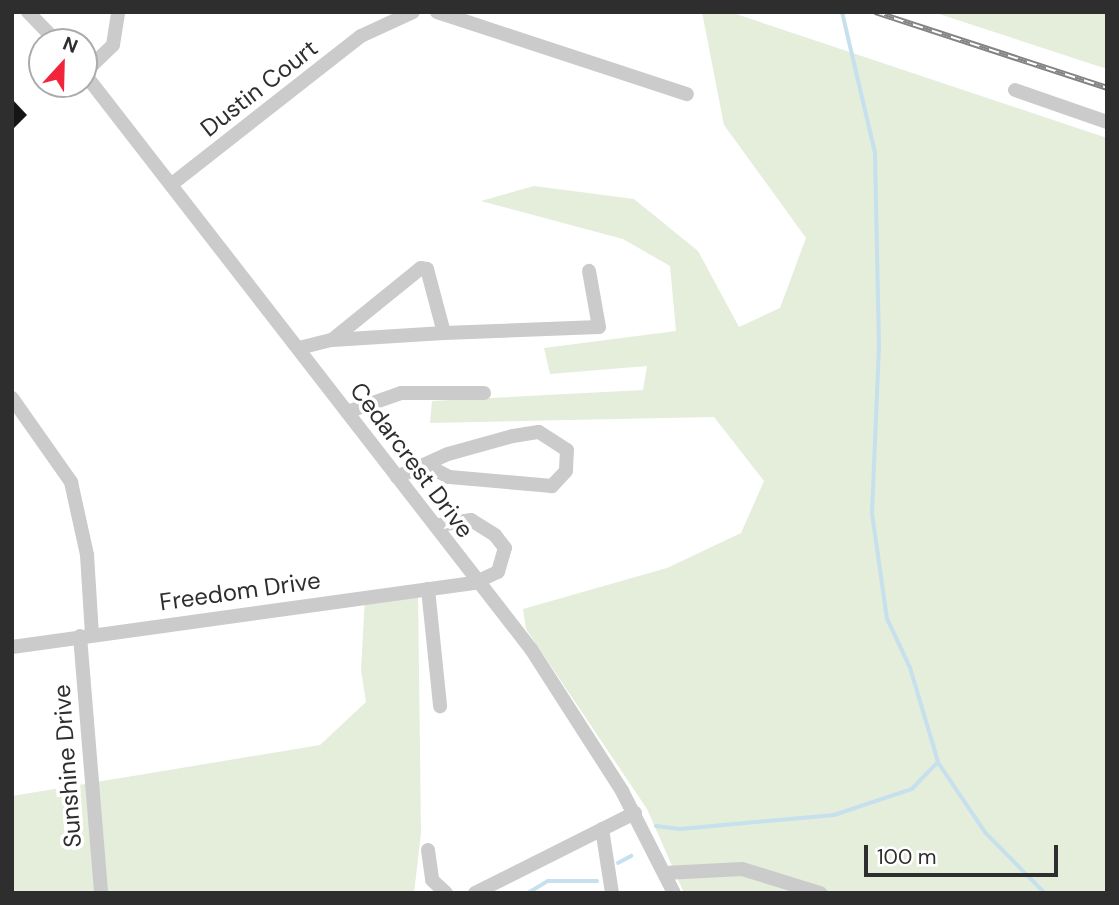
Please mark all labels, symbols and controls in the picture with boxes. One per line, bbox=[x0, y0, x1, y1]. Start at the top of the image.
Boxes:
north arrow bbox=[28, 28, 98, 98]
text: N bbox=[59, 31, 81, 59]
street label: Dustin Court bbox=[195, 33, 323, 143]
street label: Cedarcrest Drive bbox=[344, 377, 480, 543]
street label: Freedom Drive bbox=[158, 565, 322, 617]
street label: Sunshine Drive bbox=[47, 683, 87, 849]
scale bar bbox=[867, 832, 1061, 876]
text: 100 m bbox=[877, 843, 937, 871]

